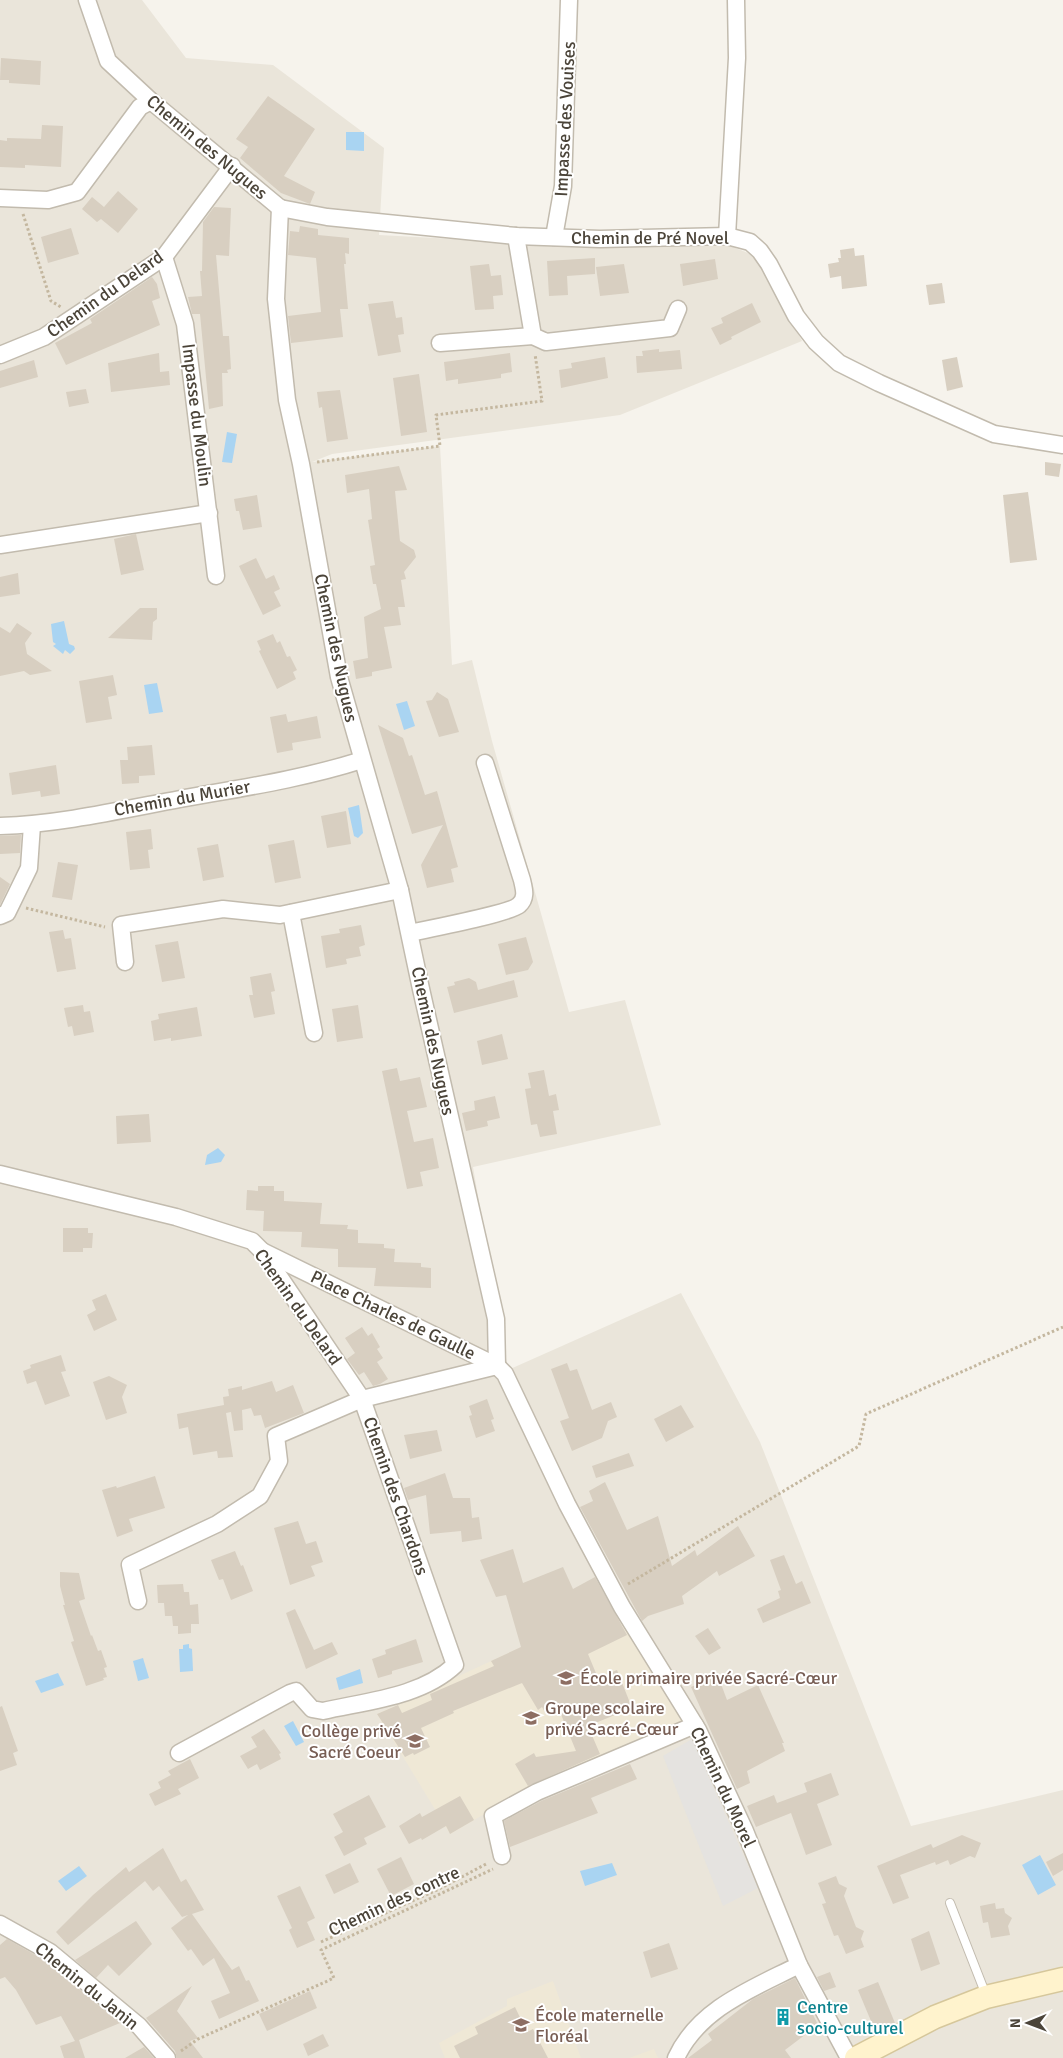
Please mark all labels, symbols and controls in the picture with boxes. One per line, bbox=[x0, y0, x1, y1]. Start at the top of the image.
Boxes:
street label: Impasse des Vouises bbox=[550, 41, 580, 197]
street label: Chemin des Nugues bbox=[142, 90, 272, 204]
street label: Chemin de Pré Novel bbox=[571, 227, 729, 249]
street label: Chemin du Delard bbox=[43, 246, 167, 342]
street label: Impasse du Moulin bbox=[177, 342, 217, 488]
street label: Chemin des Nugues bbox=[310, 572, 363, 724]
street label: Chemin du Murier bbox=[112, 775, 252, 821]
street label: Chemin des Nugues bbox=[407, 965, 460, 1117]
street label: Chemin du Delard bbox=[250, 1245, 346, 1369]
street label: Place Charles de Gaulle bbox=[307, 1266, 479, 1364]
street label: Chemin des Chardons bbox=[359, 1414, 433, 1578]
place label: École primaire privée Sacré-Cœur bbox=[580, 1667, 838, 1689]
school or university icon: École primaire privée Sacré-Cœur bbox=[556, 1668, 576, 1688]
place label: Groupe scolaire privé Sacré-Cœur bbox=[545, 1697, 679, 1740]
school or university icon: Groupe scolaire privé Sacré-Cœur bbox=[521, 1708, 541, 1728]
place label: Collège privé Sacré Coeur bbox=[301, 1720, 401, 1763]
street label: Chemin du Morel bbox=[685, 1723, 761, 1851]
school or university icon: Collège privé Sacré Coeur bbox=[405, 1731, 425, 1751]
street label: Chemin des contre bbox=[325, 1861, 463, 1941]
street label: Chemin du Janin bbox=[31, 1937, 143, 2035]
place label: Centre socio-culturel bbox=[797, 1996, 903, 2039]
north arrow bbox=[1003, 1998, 1053, 2048]
place label: École maternelle Floréal bbox=[535, 2004, 664, 2047]
building icon: Centre socio-culturel bbox=[773, 2007, 793, 2027]
school or university icon: École maternelle Floréal bbox=[511, 2015, 531, 2035]
text: N bbox=[1007, 2018, 1024, 2028]

